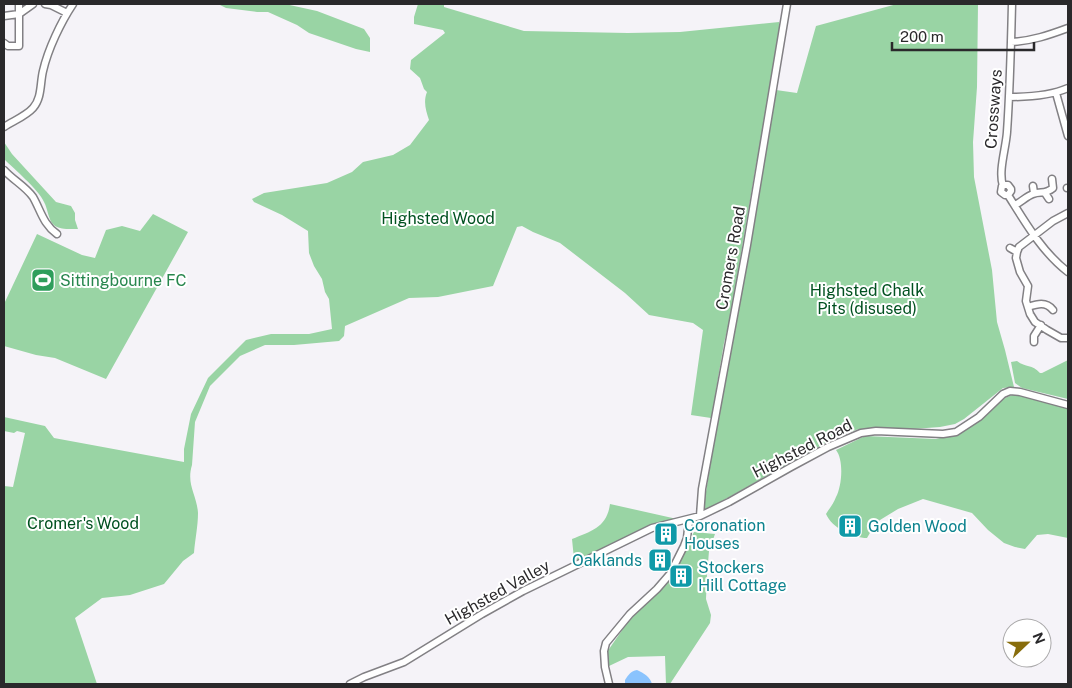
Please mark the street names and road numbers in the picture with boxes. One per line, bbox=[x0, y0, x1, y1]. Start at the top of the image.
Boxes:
street label: Crossways bbox=[981, 69, 1006, 149]
street label: Cromers Road bbox=[712, 205, 749, 312]
street label: Highsted Road bbox=[749, 415, 855, 482]
street label: Highsted Valley bbox=[442, 556, 553, 629]

